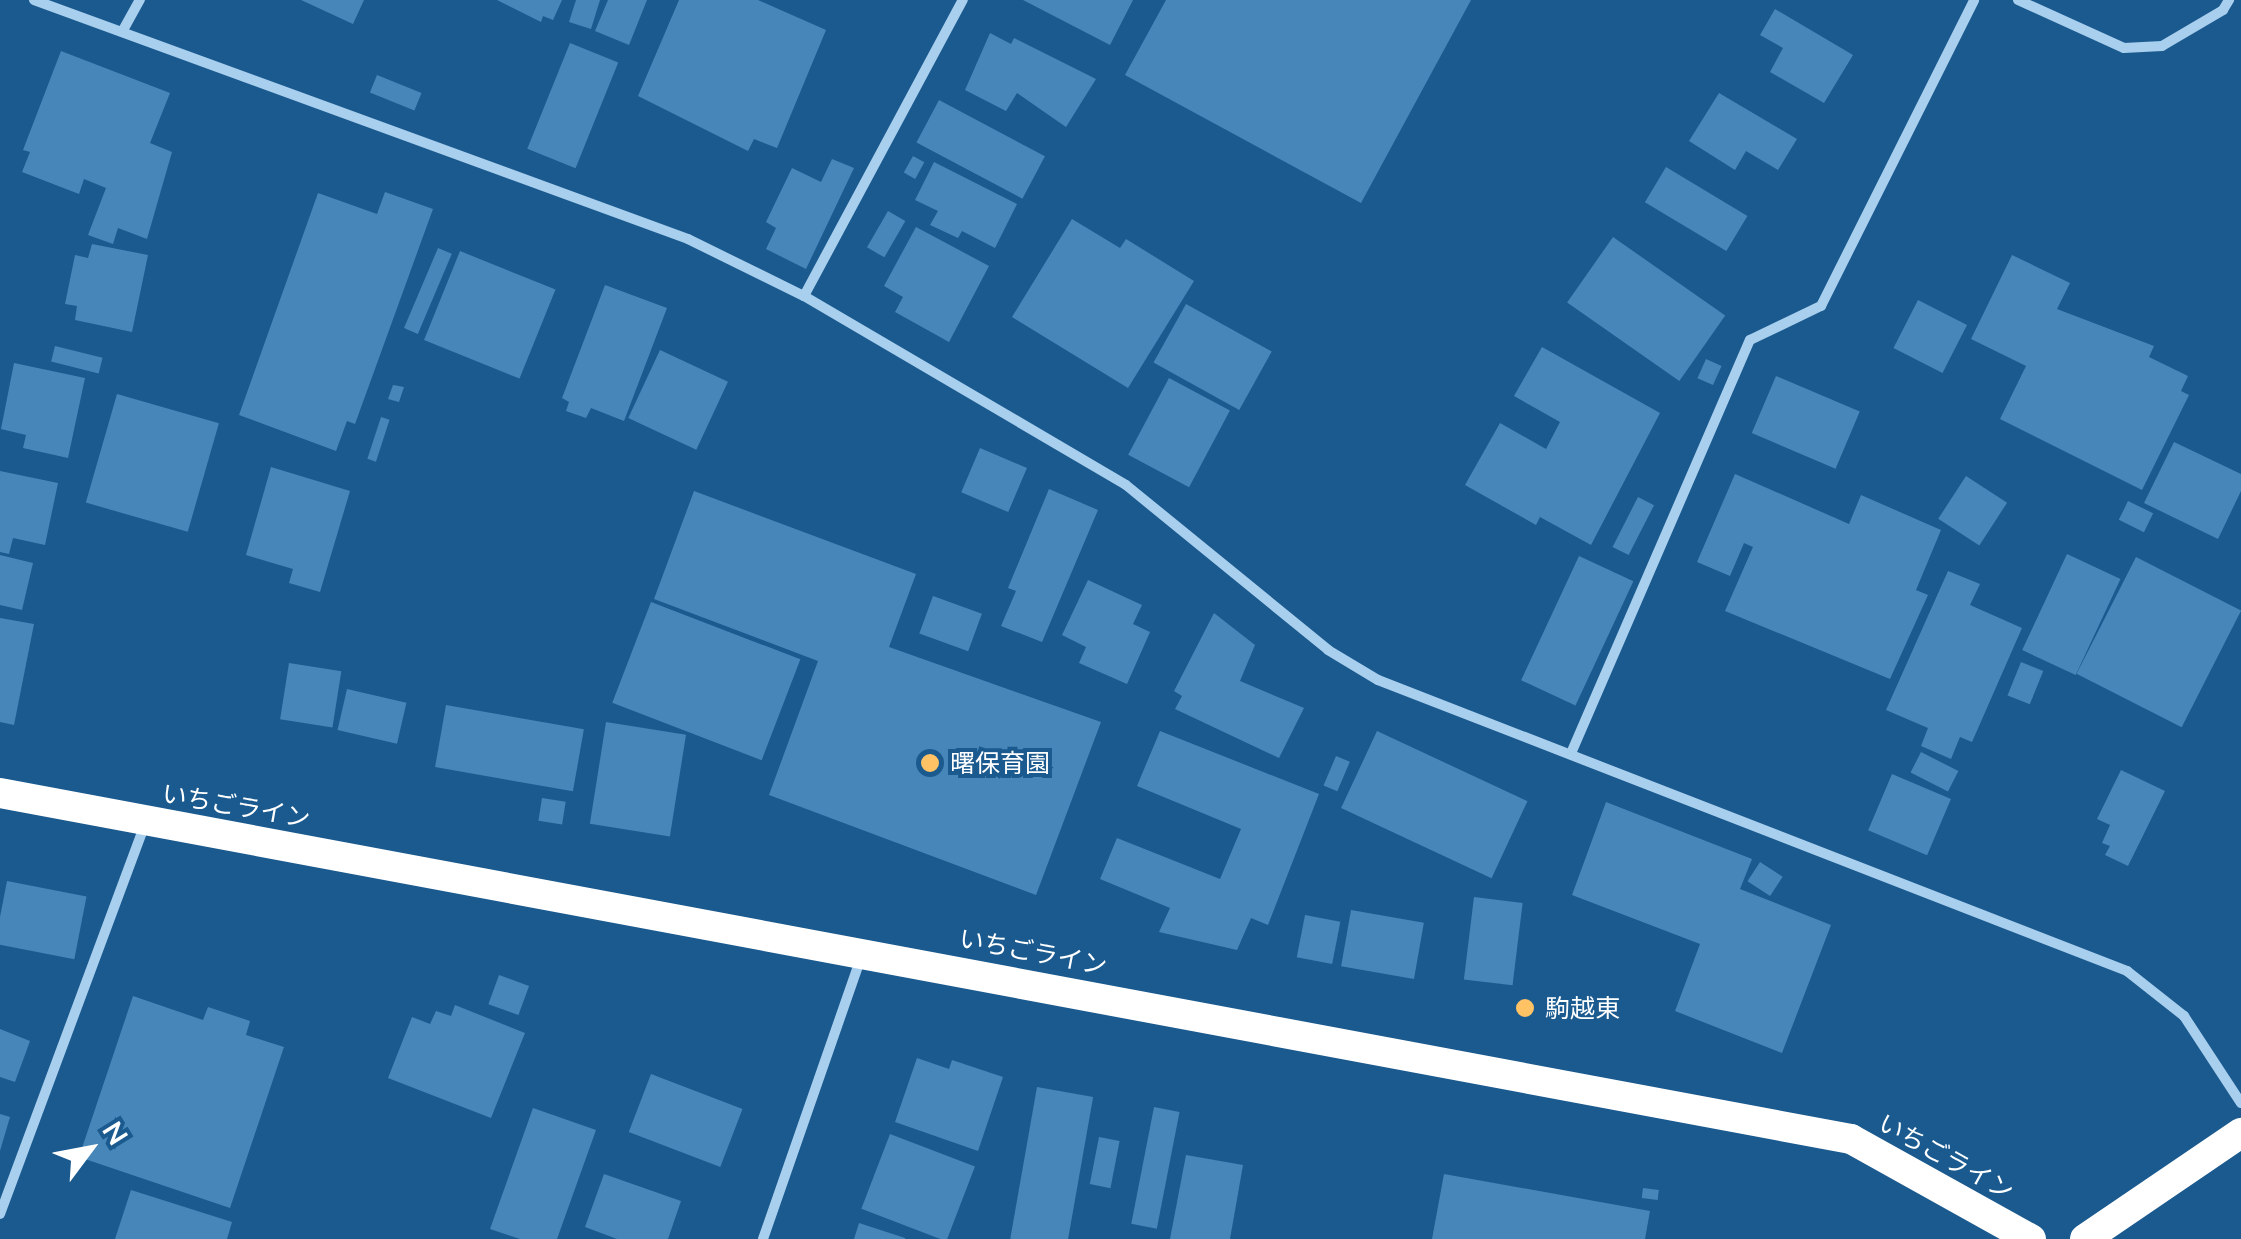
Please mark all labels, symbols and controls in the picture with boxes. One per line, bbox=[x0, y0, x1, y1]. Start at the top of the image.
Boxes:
place label: 曙保育園 bbox=[950, 748, 1050, 778]
marker: 曙保育園 bbox=[919, 752, 941, 774]
street label: いちごライン bbox=[160, 778, 312, 834]
street label: いちごライン bbox=[957, 923, 1109, 981]
place label: 駒越東 bbox=[1545, 993, 1620, 1023]
marker: 駒越東 bbox=[1514, 997, 1536, 1019]
north arrow bbox=[40, 1099, 140, 1199]
street label: いちごライン bbox=[1873, 1108, 2019, 1206]
text: N bbox=[95, 1115, 136, 1151]

